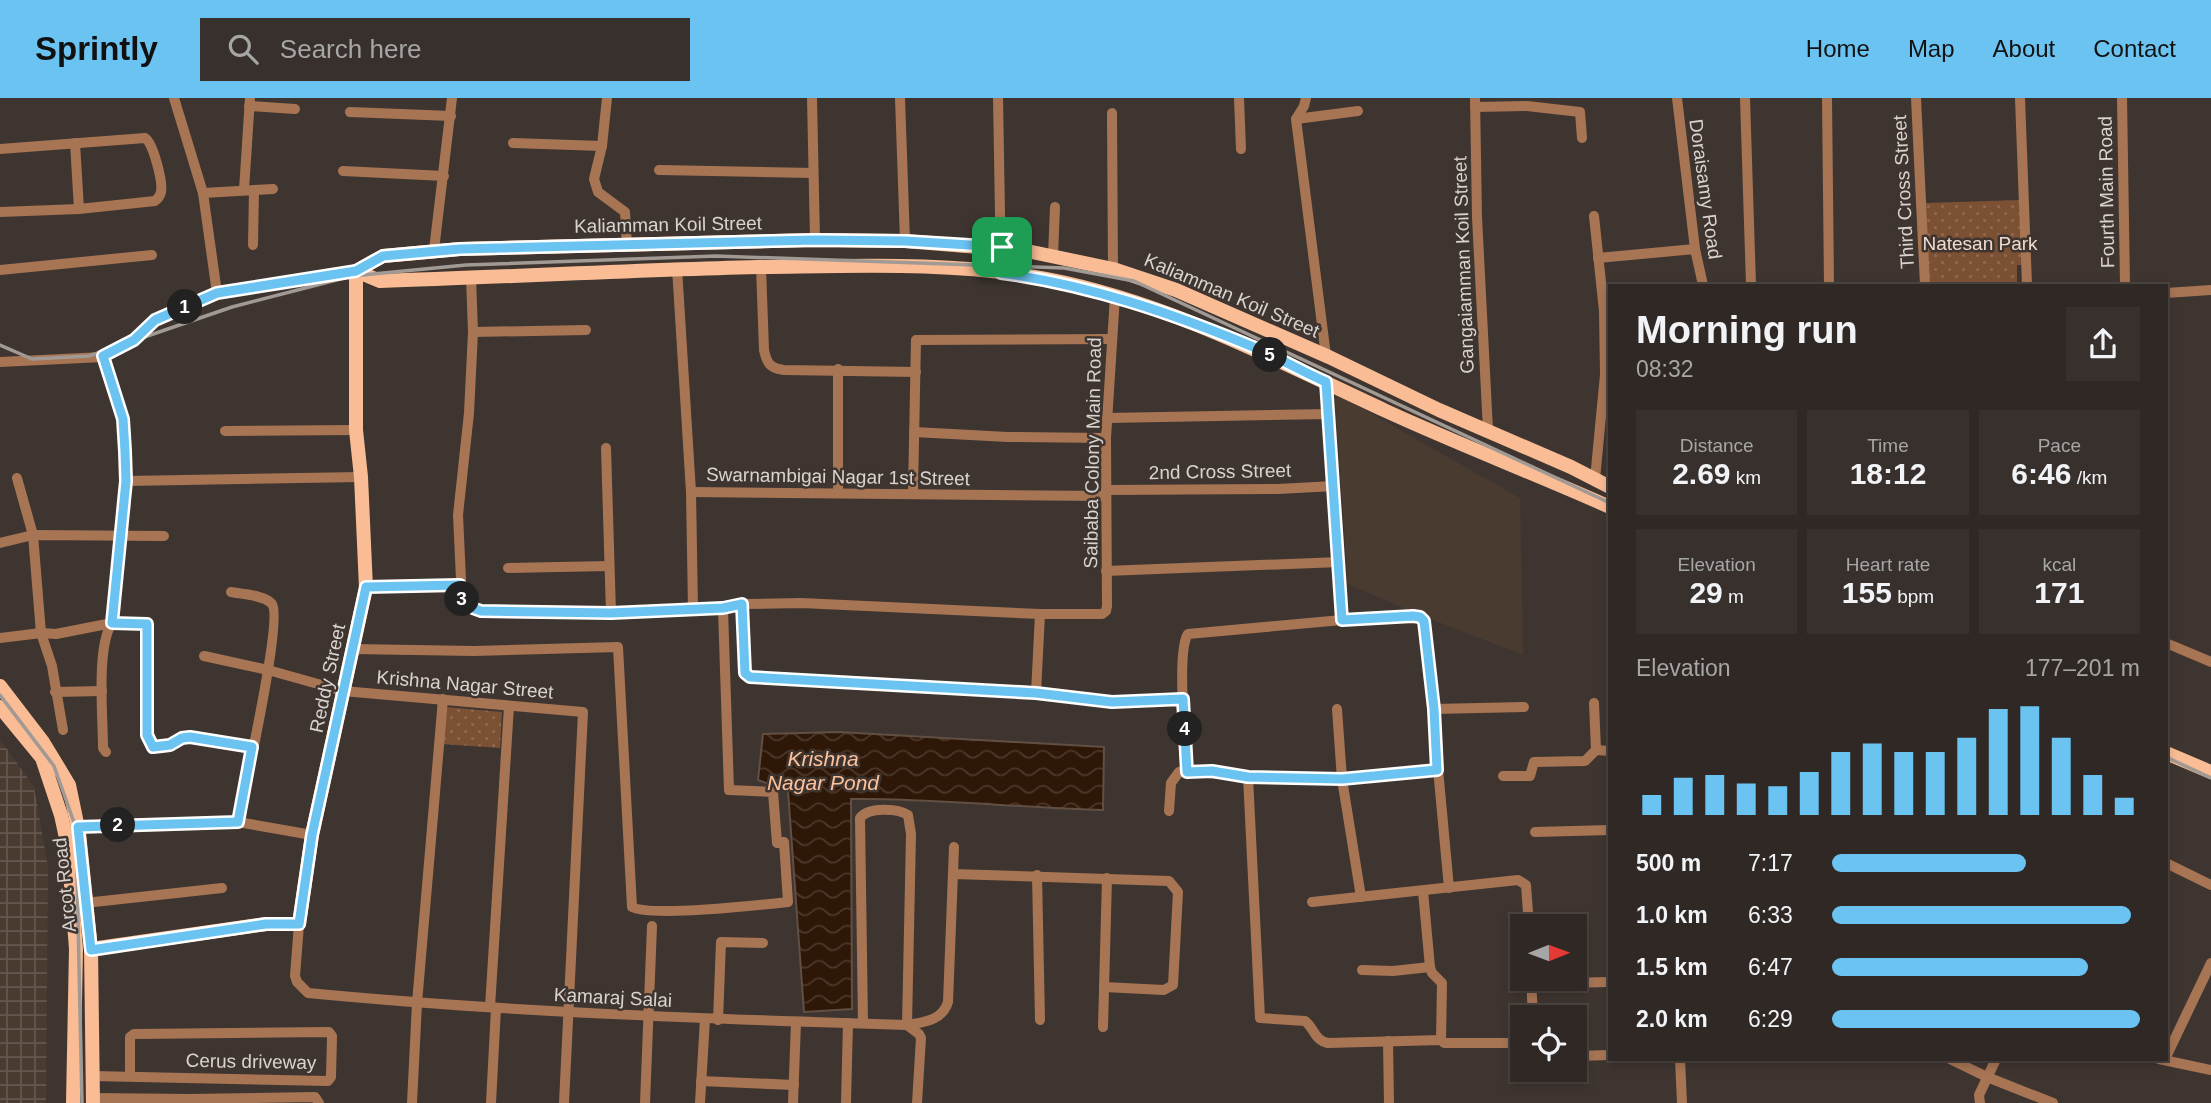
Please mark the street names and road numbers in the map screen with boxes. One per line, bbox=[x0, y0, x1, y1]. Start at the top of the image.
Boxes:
street label: Third Cross Street bbox=[1889, 114, 1918, 269]
street label: Fourth Main Road bbox=[2095, 116, 2118, 268]
street label: Doraisamy Road bbox=[1685, 118, 1726, 261]
street label: Gangaiamman Koil Street bbox=[1449, 155, 1478, 374]
street label: Kaliamman Koil Street bbox=[574, 212, 763, 237]
street label: Kaliamman Koil Street bbox=[1141, 249, 1323, 342]
street label: Saibaba Colony Main Road bbox=[1080, 337, 1105, 569]
street label: 2nd Cross Street bbox=[1149, 460, 1292, 483]
street label: Swarnambigai Nagar 1st Street bbox=[706, 464, 971, 489]
street label: Reddy Street bbox=[306, 621, 349, 735]
street label: Krishna Nagar Street bbox=[376, 666, 555, 703]
street label: Arcot Road bbox=[49, 837, 80, 933]
street label: Kamaraj Salai bbox=[553, 984, 673, 1011]
street label: Cerus driveway bbox=[185, 1050, 317, 1073]

